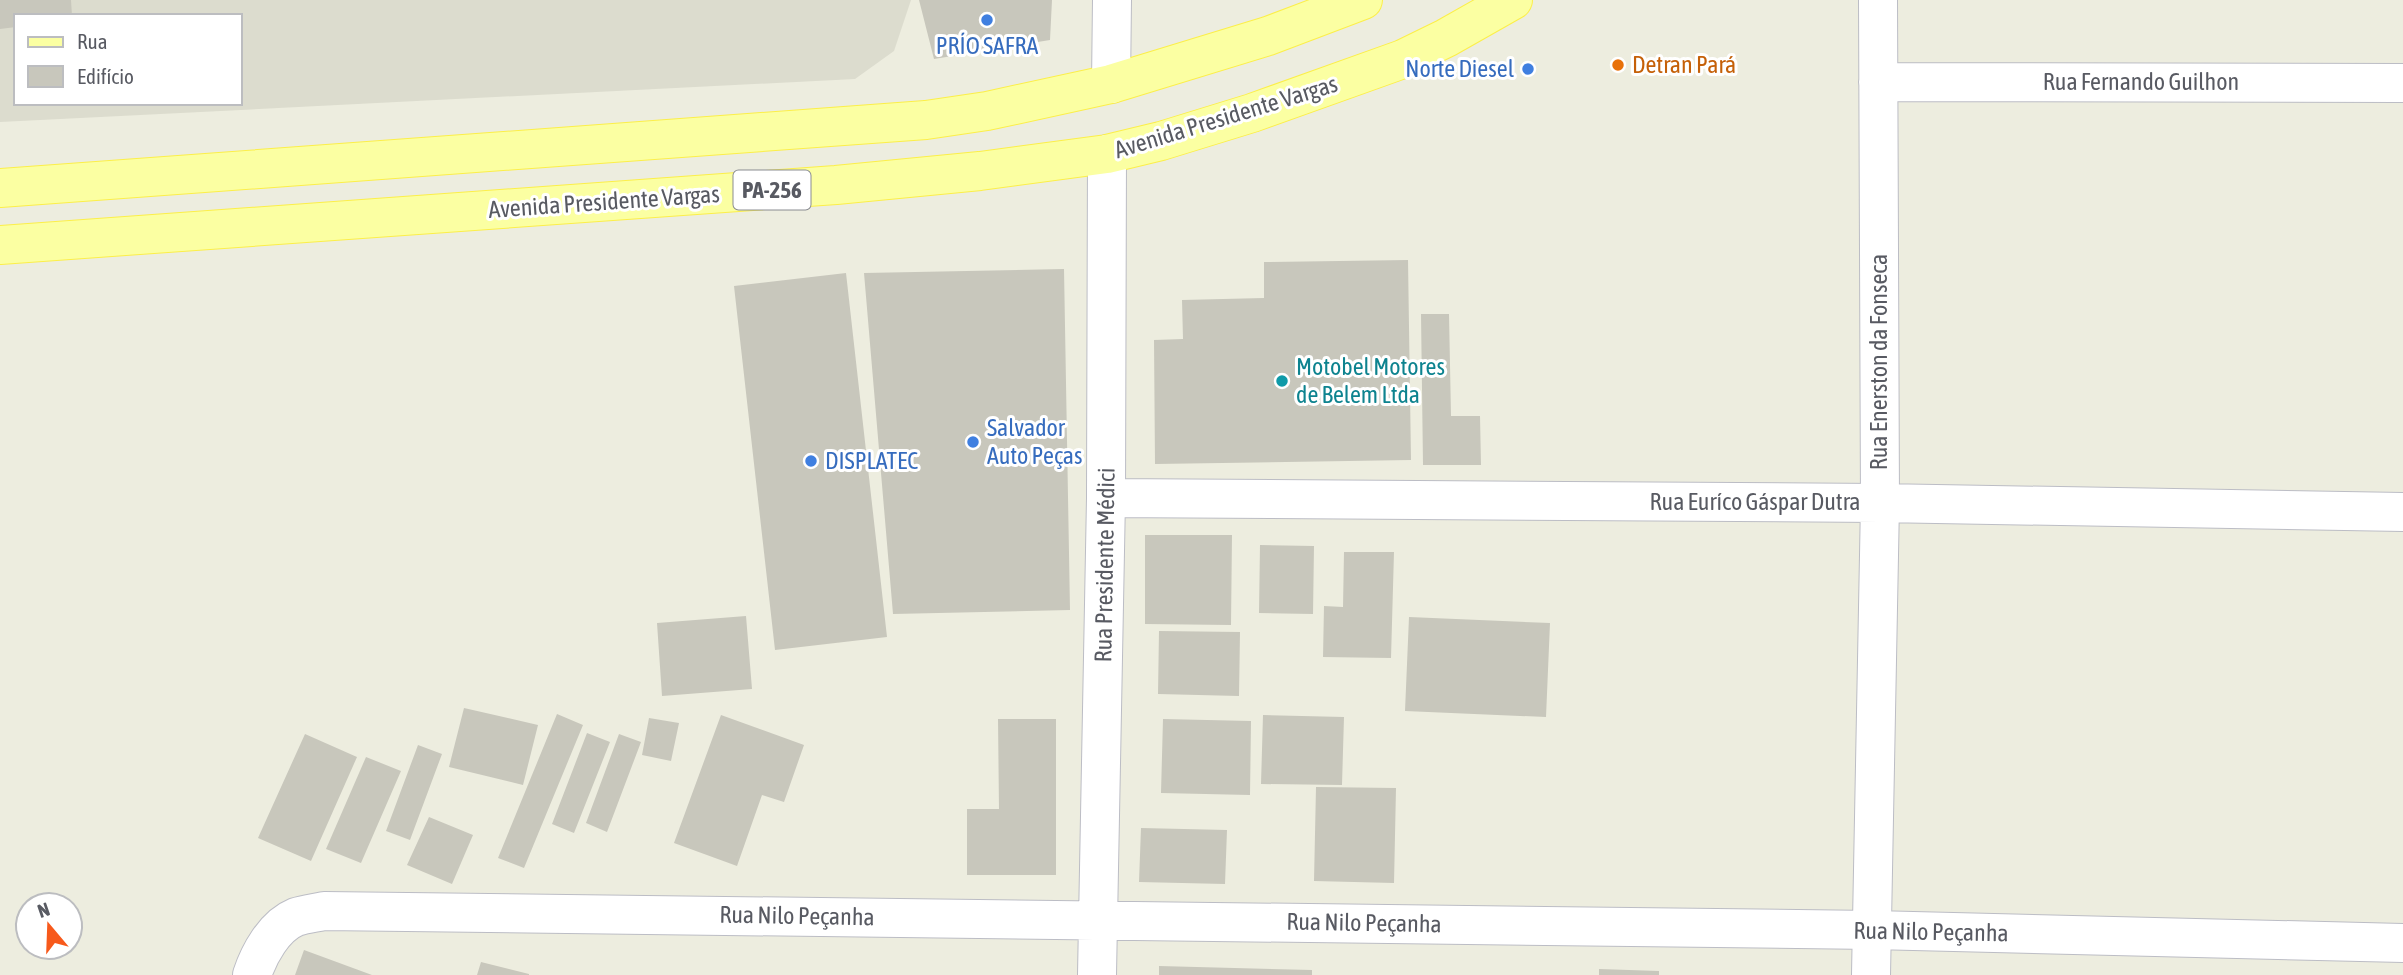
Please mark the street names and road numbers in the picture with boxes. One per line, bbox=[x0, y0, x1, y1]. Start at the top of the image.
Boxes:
street label: Rua Fernando Guilhon bbox=[2043, 68, 2239, 95]
street label: Avenida Presidente Vargas bbox=[1111, 70, 1341, 163]
road number: PA-256 bbox=[734, 170, 810, 210]
street label: Avenida Presidente Vargas bbox=[487, 180, 721, 223]
street label: Rua Enerston da Fonseca bbox=[1865, 254, 1892, 470]
street label: Rua Presidente Médici bbox=[1089, 467, 1120, 663]
street label: Rua Euríco Gáspar Dutra bbox=[1650, 488, 1860, 515]
street label: Rua Nilo Peçanha bbox=[719, 901, 875, 930]
street label: Rua Nilo Peçanha bbox=[1286, 908, 1442, 937]
street label: Rua Nilo Peçanha bbox=[1853, 917, 2009, 946]

